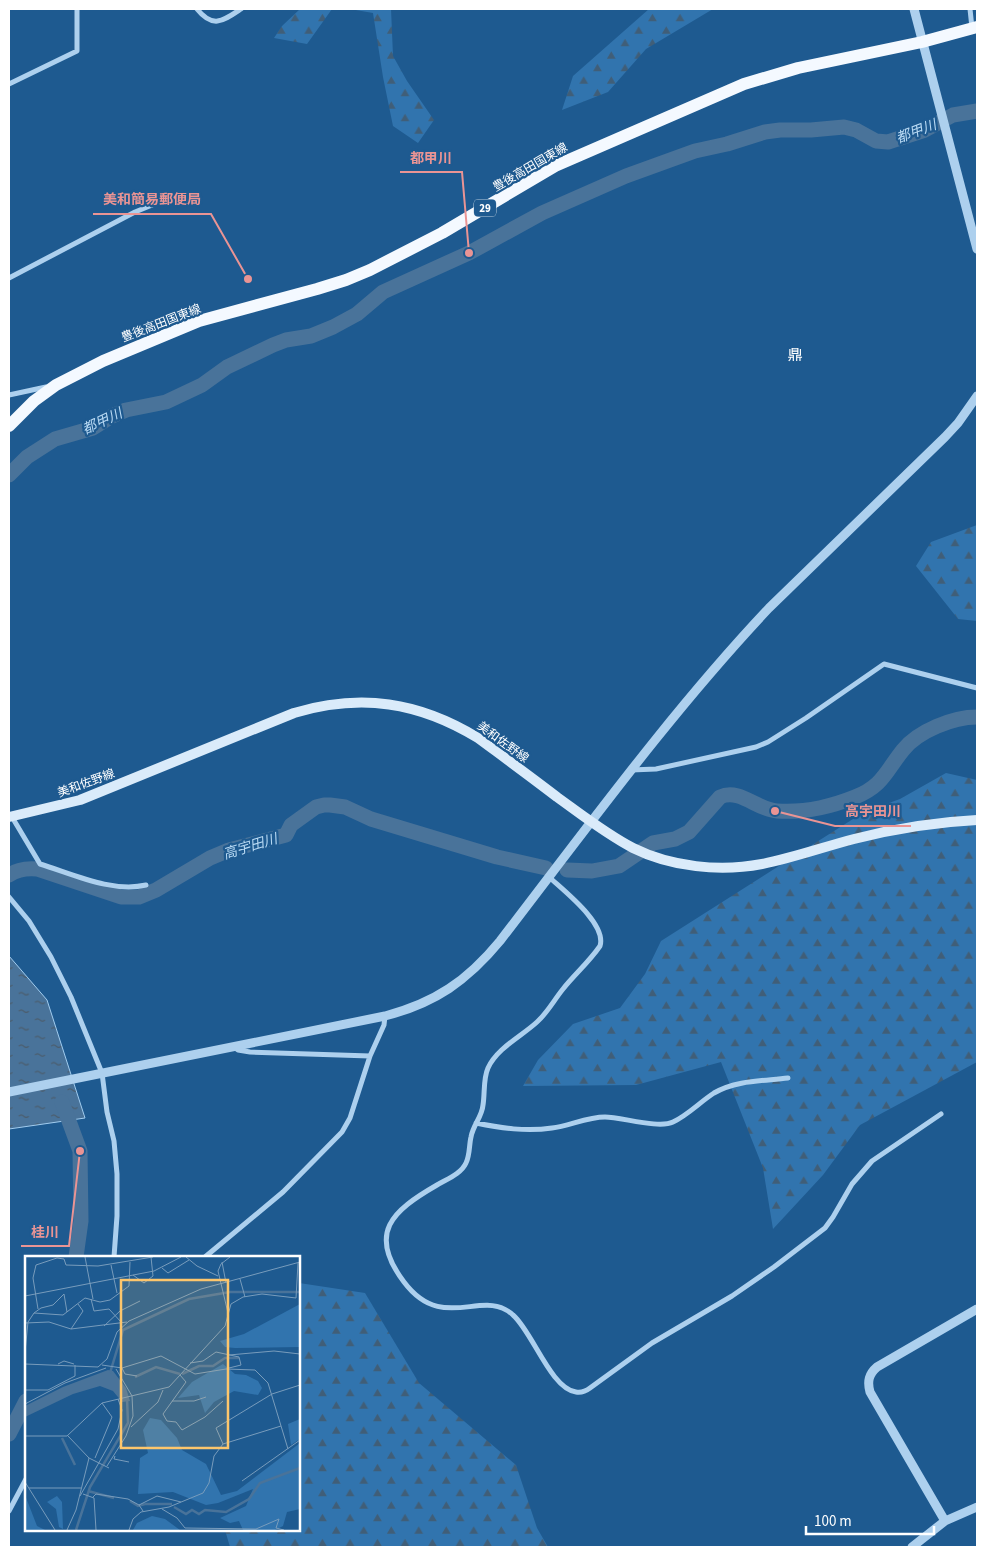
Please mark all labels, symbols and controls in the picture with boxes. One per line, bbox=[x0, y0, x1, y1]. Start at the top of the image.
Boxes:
water label: 都甲川 bbox=[893, 114, 941, 149]
street label: 豊後高田国東線 bbox=[490, 139, 571, 196]
callout: 都甲川 bbox=[400, 143, 462, 172]
text: 都甲川 bbox=[410, 149, 452, 169]
callout: 美和簡易郵便局 bbox=[93, 185, 211, 214]
text: 美和簡易郵便局 bbox=[103, 190, 201, 210]
road number: 29 bbox=[474, 200, 496, 217]
street label: 豊後高田国東線 bbox=[119, 300, 203, 346]
district label: 鼎 bbox=[787, 345, 803, 366]
water label: 都甲川 bbox=[79, 403, 127, 440]
street label: 美和佐野線 bbox=[473, 718, 532, 767]
street label: 美和佐野線 bbox=[55, 765, 117, 802]
callout: 高宇田川 bbox=[835, 797, 911, 826]
text: 高宇田川 bbox=[845, 802, 901, 822]
water label: 高宇田川 bbox=[221, 829, 282, 865]
callout: 桂川 bbox=[21, 1217, 69, 1246]
text: 桂川 bbox=[31, 1223, 59, 1243]
inset map bbox=[25, 1256, 300, 1531]
scale bar bbox=[806, 1504, 934, 1536]
text: 100 m bbox=[814, 1511, 852, 1532]

